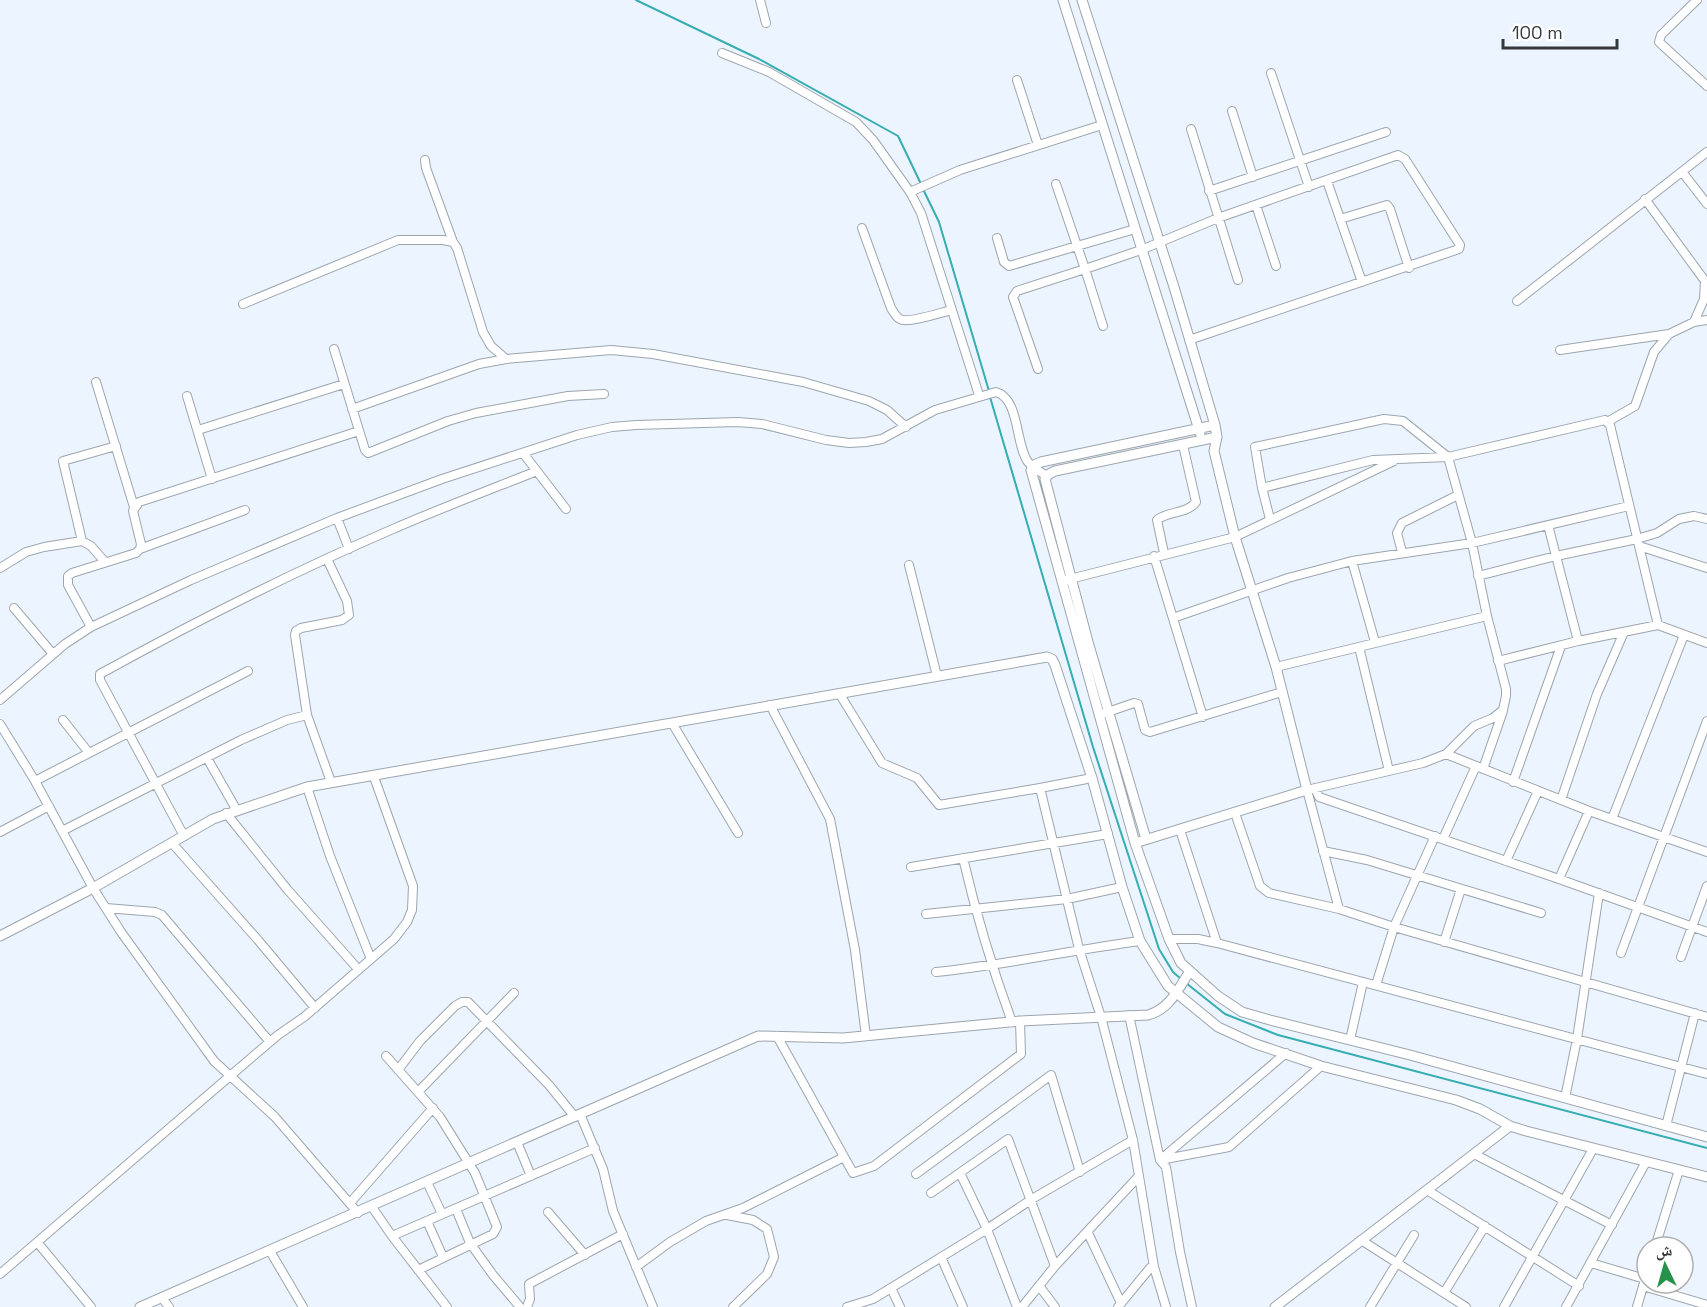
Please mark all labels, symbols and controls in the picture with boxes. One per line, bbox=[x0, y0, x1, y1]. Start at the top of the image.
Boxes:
scale bar bbox=[1503, 12, 1617, 50]
text: 100 m bbox=[1512, 21, 1563, 44]
north arrow bbox=[1635, 1235, 1695, 1295]
text: ش bbox=[1654, 1239, 1673, 1262]

